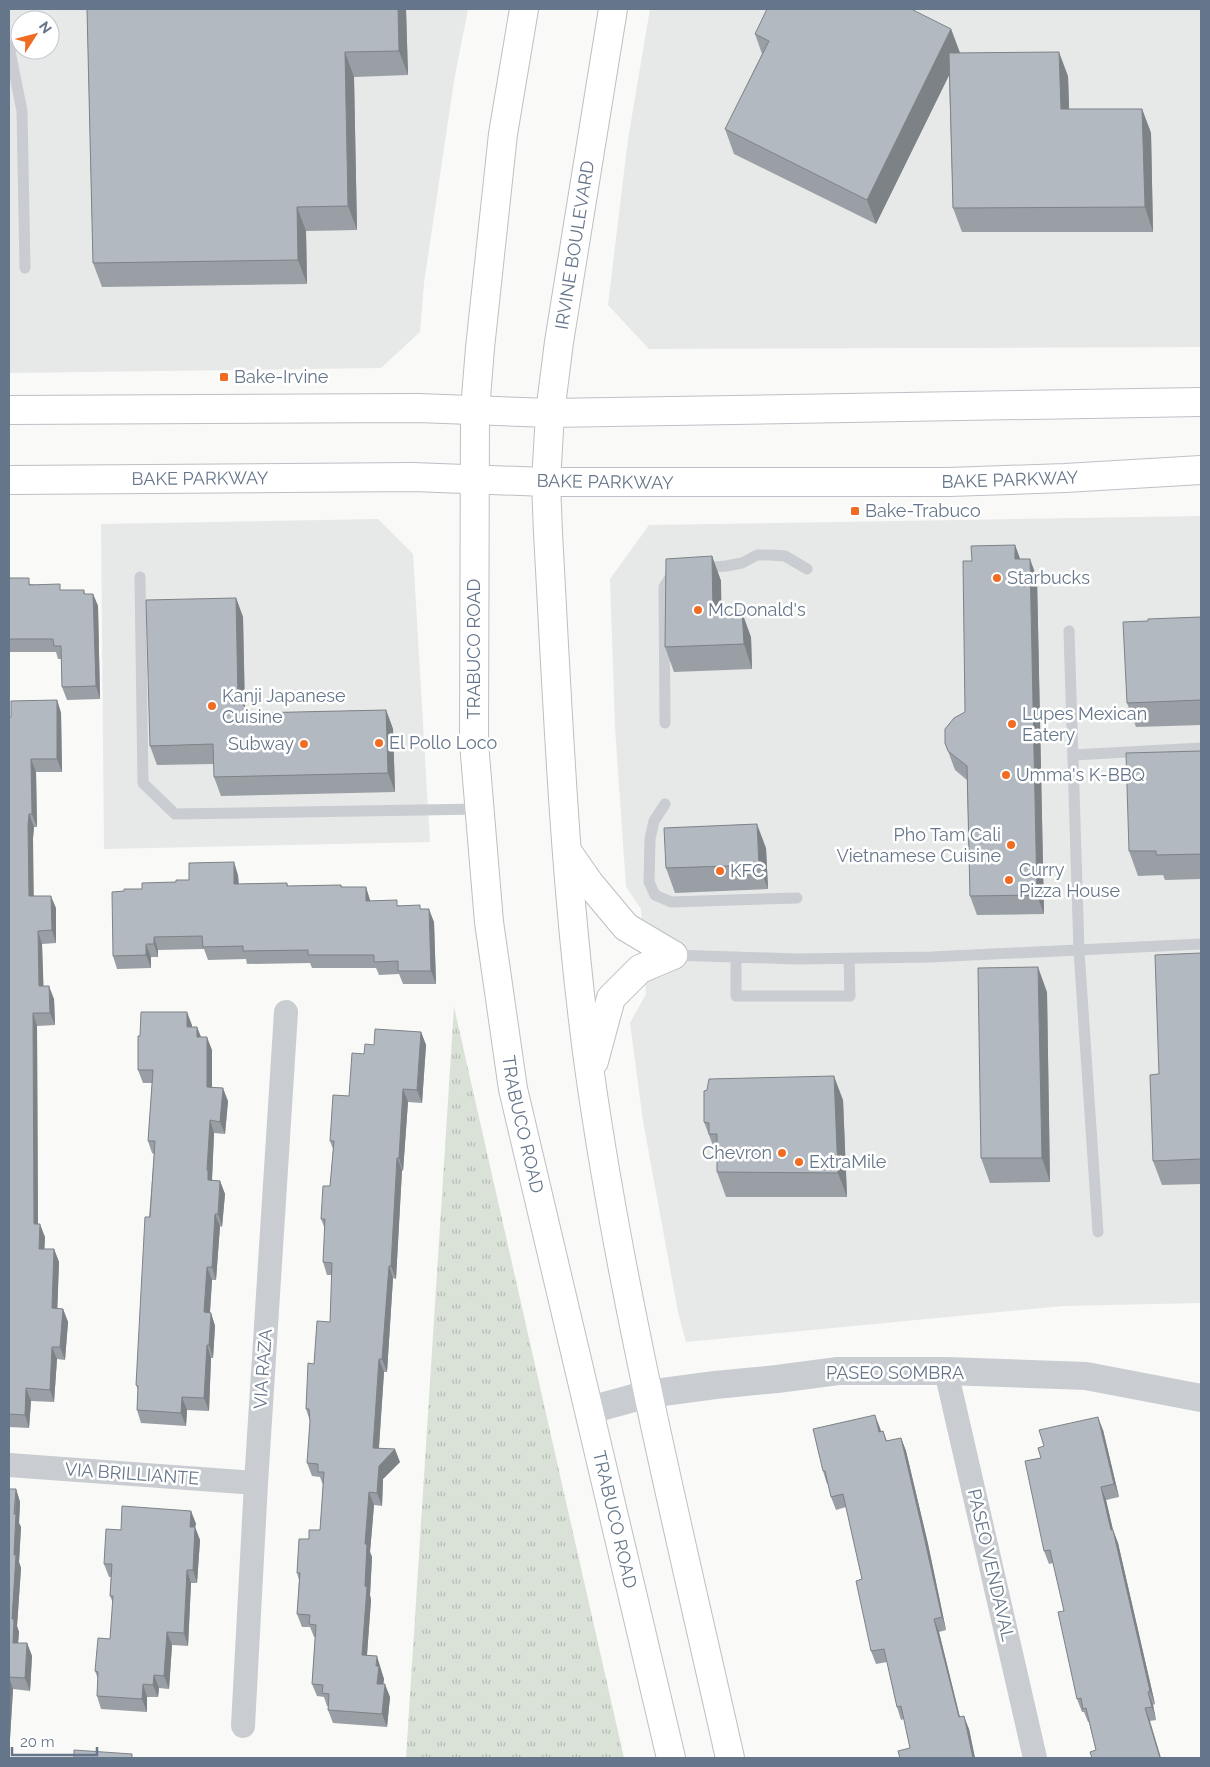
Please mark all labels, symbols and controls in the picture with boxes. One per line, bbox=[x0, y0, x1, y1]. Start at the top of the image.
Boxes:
north arrow bbox=[10, 10, 60, 60]
text: N bbox=[36, 18, 55, 36]
street label: IRVINE BOULEVARD bbox=[551, 159, 598, 331]
place label: Bake-Irvine bbox=[234, 366, 329, 387]
marker: Bake-Irvine bbox=[218, 371, 230, 383]
street label: BAKE PARKWAY bbox=[941, 466, 1079, 492]
street label: BAKE PARKWAY bbox=[131, 467, 269, 489]
street label: BAKE PARKWAY bbox=[536, 470, 674, 493]
place label: Bake-Trabuco bbox=[865, 500, 981, 521]
marker: Bake-Trabuco bbox=[849, 505, 861, 517]
place label: Starbucks bbox=[1007, 567, 1090, 588]
marker: Starbucks bbox=[991, 572, 1003, 584]
street label: TRABUCO ROAD bbox=[463, 579, 484, 719]
place label: McDonald's bbox=[708, 599, 806, 620]
marker: McDonald's bbox=[692, 604, 704, 616]
place label: Kanji Japanese Cuisine bbox=[222, 685, 346, 727]
marker: Kanji Japanese Cuisine bbox=[206, 700, 218, 712]
place label: Lupes Mexican Eatery bbox=[1022, 703, 1147, 745]
marker: Lupes Mexican Eatery bbox=[1006, 718, 1018, 730]
place label: El Pollo Loco bbox=[389, 732, 498, 753]
place label: Subway bbox=[228, 733, 294, 754]
marker: El Pollo Loco bbox=[373, 737, 385, 749]
marker: Subway bbox=[298, 738, 310, 750]
place label: Umma's K-BBQ bbox=[1016, 764, 1145, 785]
marker: Umma's K-BBQ bbox=[1000, 769, 1012, 781]
place label: Pho Tam Cali Vietnamese Cuisine bbox=[836, 824, 1001, 866]
marker: Pho Tam Cali Vietnamese Cuisine bbox=[1005, 839, 1017, 851]
place label: Curry Pizza House bbox=[1019, 859, 1120, 901]
place label: KFC bbox=[730, 860, 764, 881]
marker: KFC bbox=[714, 865, 726, 877]
marker: Curry Pizza House bbox=[1003, 874, 1015, 886]
street label: TRABUCO ROAD bbox=[498, 1054, 548, 1195]
place label: Chevron bbox=[702, 1142, 772, 1163]
marker: Chevron bbox=[776, 1147, 788, 1159]
place label: ExtraMile bbox=[809, 1151, 887, 1172]
marker: ExtraMile bbox=[793, 1156, 805, 1168]
street label: VIA RAZA bbox=[249, 1328, 276, 1410]
street label: PASEO SOMBRA bbox=[826, 1362, 964, 1383]
street label: TRABUCO ROAD bbox=[589, 1449, 642, 1590]
street label: VIA BRILLIANTE bbox=[64, 1458, 200, 1489]
street label: PASEO VENDAVAL bbox=[964, 1487, 1019, 1644]
scale bar bbox=[12, 1724, 98, 1756]
text: 20 m bbox=[20, 1733, 55, 1751]

